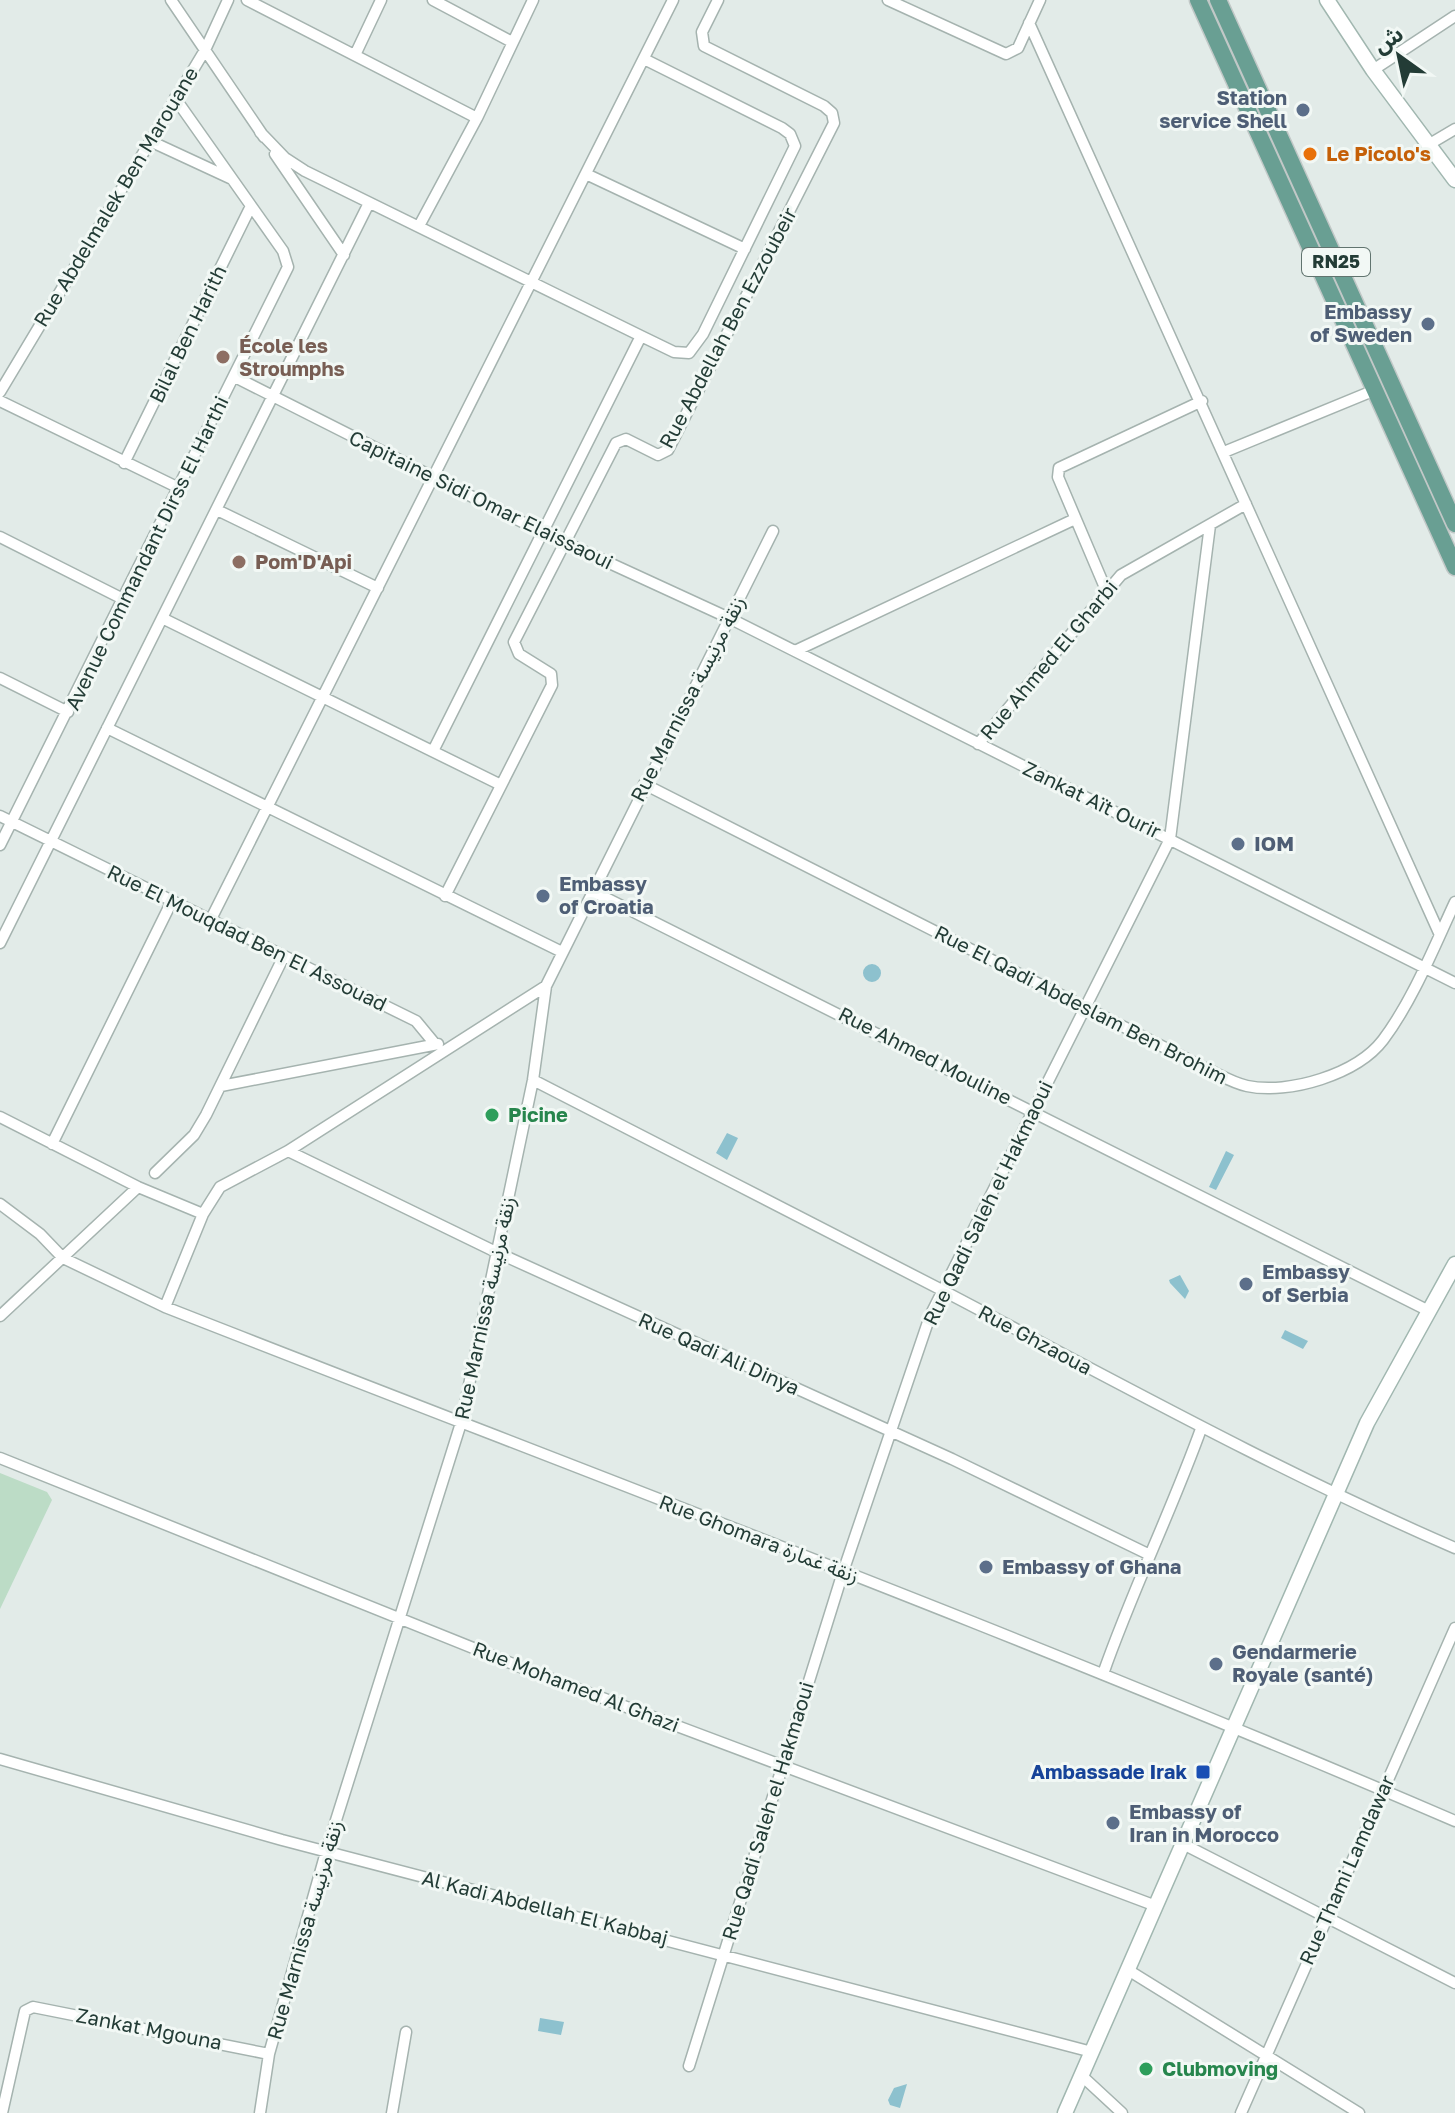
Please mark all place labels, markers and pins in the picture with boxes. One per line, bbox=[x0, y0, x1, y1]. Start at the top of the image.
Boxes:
place label: Station service Shell bbox=[1159, 85, 1287, 132]
marker: Station service Shell bbox=[1294, 101, 1312, 119]
place label: Le Picolo's bbox=[1326, 141, 1431, 165]
marker: Le Picolo's bbox=[1301, 145, 1319, 163]
place label: Embassy of Sweden bbox=[1310, 299, 1412, 346]
marker: Embassy of Sweden bbox=[1419, 315, 1437, 333]
place label: École les Stroumphs bbox=[239, 333, 345, 380]
marker: École les Stroumphs bbox=[214, 348, 232, 366]
place label: Pom'D'Api bbox=[255, 549, 352, 573]
marker: Pom'D'Api bbox=[230, 553, 248, 571]
place label: IOM bbox=[1254, 831, 1294, 855]
marker: IOM bbox=[1229, 835, 1247, 853]
place label: Embassy of Croatia bbox=[559, 871, 654, 918]
marker: Embassy of Croatia bbox=[534, 887, 552, 905]
place label: Picine bbox=[508, 1102, 568, 1126]
marker: Picine bbox=[483, 1106, 501, 1124]
place label: Embassy of Serbia bbox=[1262, 1259, 1350, 1306]
marker: Embassy of Serbia bbox=[1237, 1275, 1255, 1293]
place label: Embassy of Ghana bbox=[1002, 1554, 1181, 1578]
marker: Embassy of Ghana bbox=[977, 1558, 995, 1576]
place label: Gendarmerie Royale (santé) bbox=[1232, 1639, 1373, 1686]
marker: Gendarmerie Royale (santé) bbox=[1207, 1655, 1225, 1673]
place label: Ambassade Irak bbox=[1031, 1759, 1187, 1783]
marker: Ambassade Irak bbox=[1194, 1763, 1212, 1781]
place label: Embassy of Iran in Morocco bbox=[1129, 1799, 1279, 1846]
marker: Embassy of Iran in Morocco bbox=[1104, 1814, 1122, 1832]
place label: Clubmoving bbox=[1162, 2056, 1278, 2080]
marker: Clubmoving bbox=[1137, 2060, 1155, 2078]

